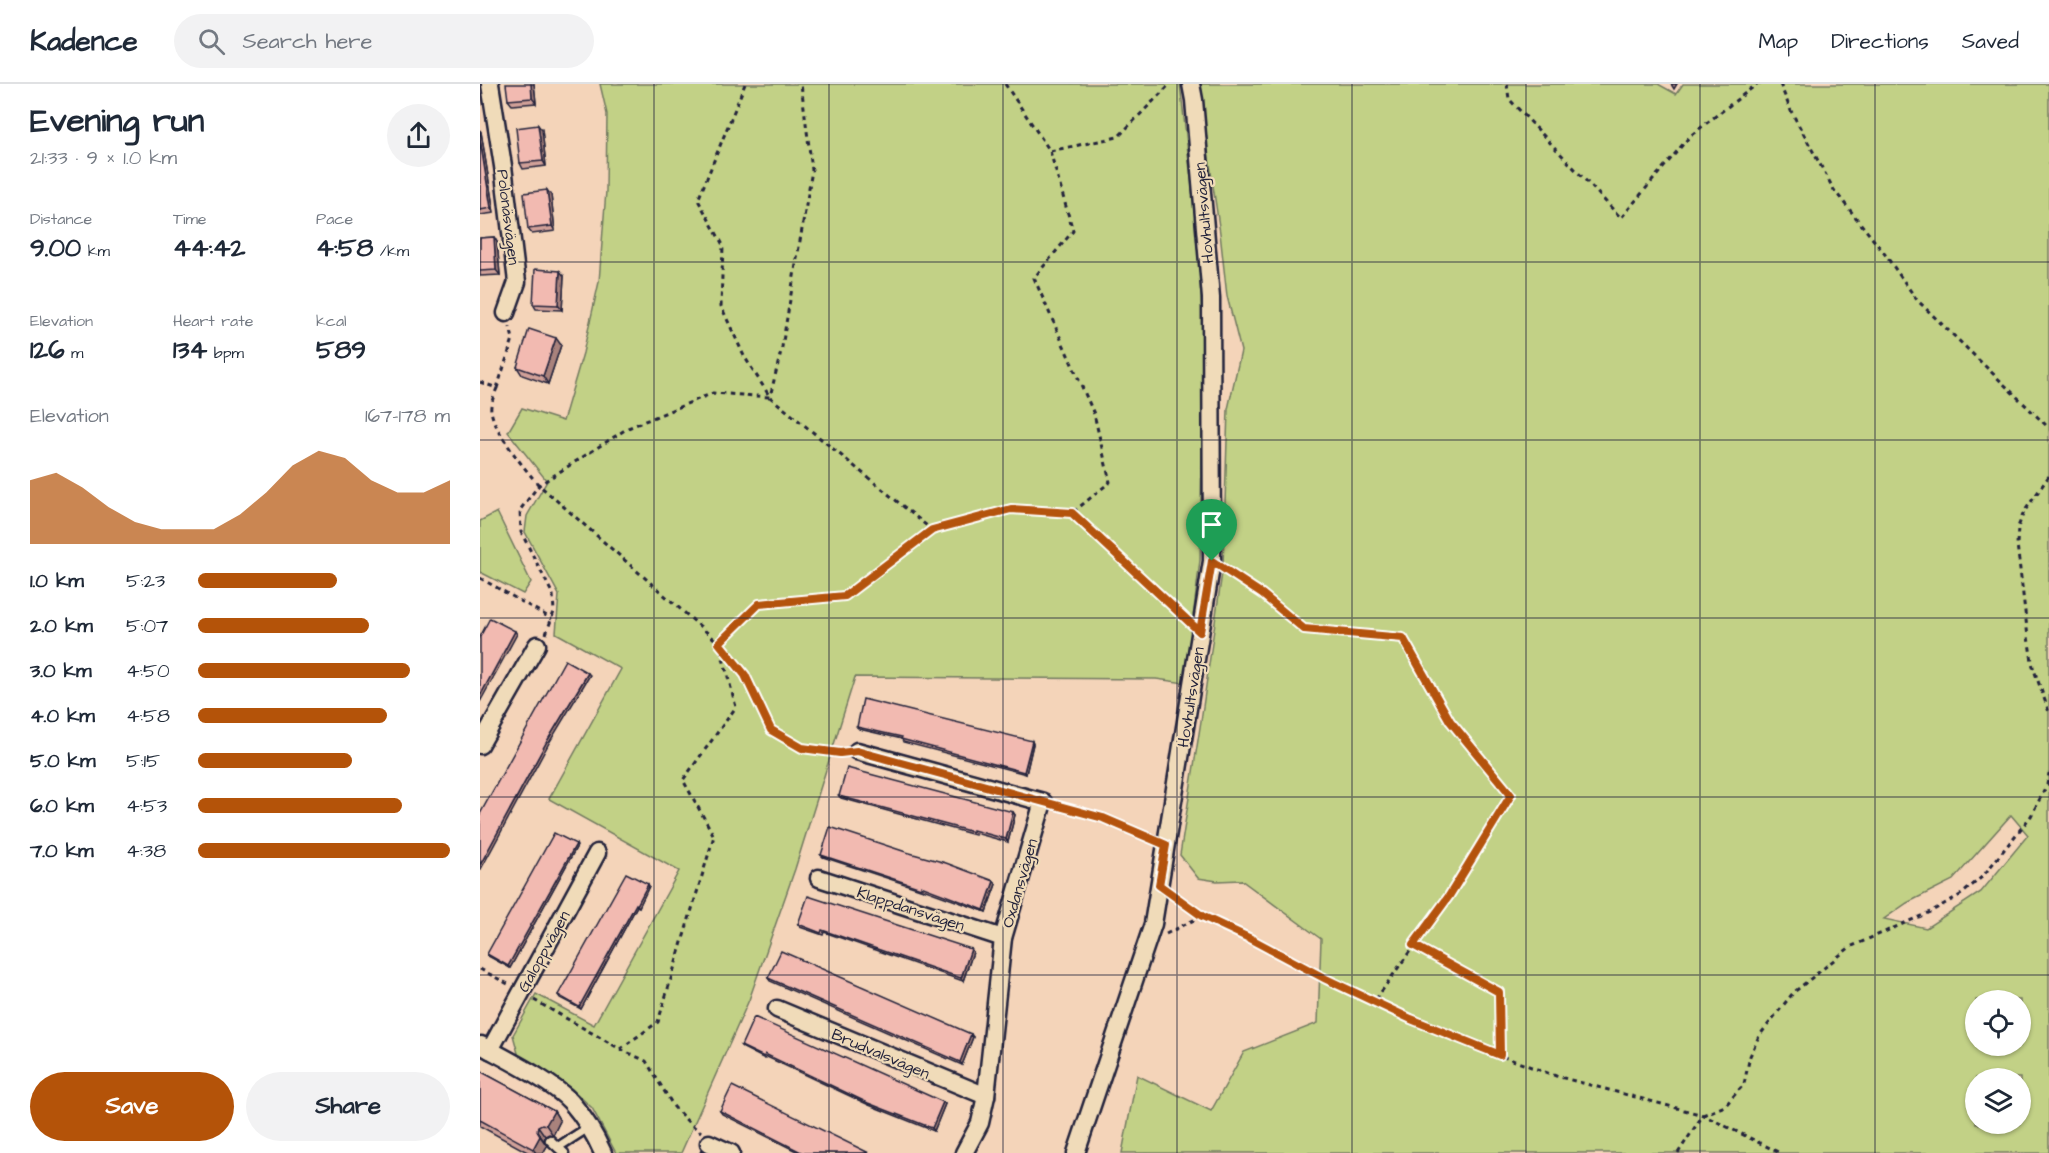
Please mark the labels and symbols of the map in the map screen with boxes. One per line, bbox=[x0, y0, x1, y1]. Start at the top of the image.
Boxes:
street label: Hovhultsvägen bbox=[1189, 161, 1220, 264]
street label: Polonäsvägen bbox=[490, 168, 525, 266]
pin bbox=[1186, 499, 1237, 561]
street label: Hovhultsvägen bbox=[1172, 645, 1211, 749]
street label: Oxdansvägen bbox=[997, 836, 1044, 931]
street label: Klappdansvägen bbox=[854, 881, 967, 938]
street label: Galoppvägen bbox=[512, 907, 576, 997]
street label: Brudvalsvägen bbox=[828, 1023, 933, 1085]

